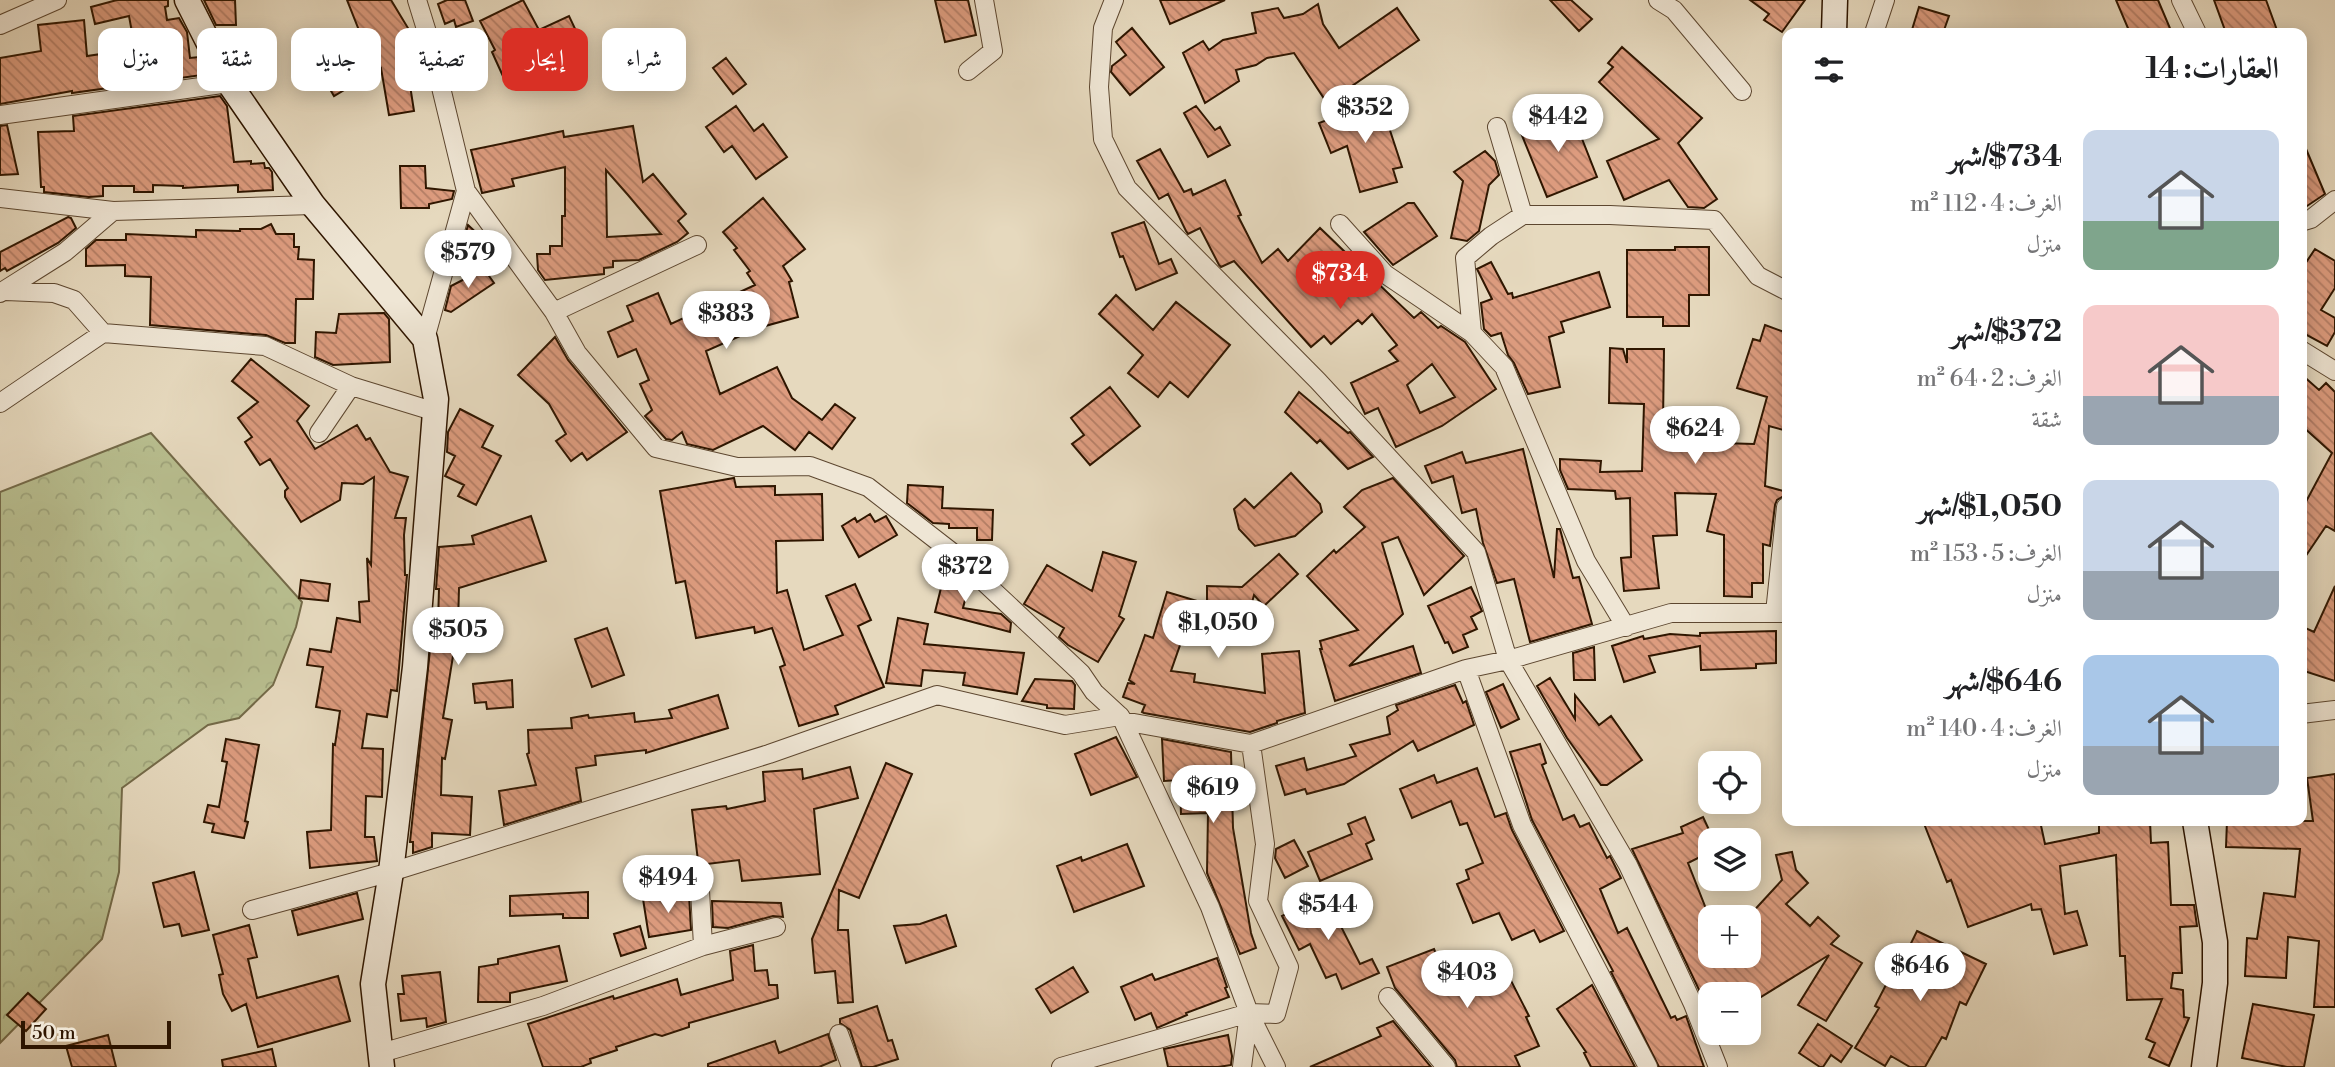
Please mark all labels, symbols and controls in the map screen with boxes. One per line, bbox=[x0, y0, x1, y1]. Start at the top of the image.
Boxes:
chip: منزل bbox=[98, 28, 183, 91]
chip: شقة bbox=[197, 28, 277, 91]
chip: جديد bbox=[291, 28, 381, 91]
chip: تصفية bbox=[395, 28, 488, 91]
chip: إيجار bbox=[502, 28, 588, 91]
chip: شراء bbox=[602, 28, 686, 91]
text: العقارات: 14 bbox=[2146, 50, 2279, 88]
icon: filters bbox=[1810, 51, 1848, 89]
pin: $352 bbox=[1324, 86, 1406, 145]
text: $352 bbox=[1337, 94, 1393, 122]
pin: $442 bbox=[1517, 94, 1599, 154]
text: $442 bbox=[1528, 103, 1588, 131]
text: $734/شهر bbox=[1948, 138, 2062, 176]
icon: home bbox=[2139, 158, 2223, 242]
text: الغرف: 4 · 112 m² bbox=[1910, 190, 2062, 218]
pin: $579 bbox=[427, 230, 509, 290]
text: منزل bbox=[2027, 231, 2062, 259]
text: $579 bbox=[441, 239, 495, 267]
pin: $734 bbox=[1299, 252, 1381, 311]
text: $734 bbox=[1312, 260, 1368, 288]
pin: $383 bbox=[685, 292, 767, 351]
text: $383 bbox=[698, 300, 754, 328]
text: $372/شهر bbox=[1951, 313, 2062, 351]
icon: home bbox=[2139, 333, 2223, 417]
text: الغرف: 2 · 64 m² bbox=[1917, 365, 2062, 393]
pin: $624 bbox=[1654, 406, 1736, 466]
text: شقة bbox=[2032, 406, 2062, 434]
text: $624 bbox=[1666, 415, 1724, 443]
text: $1,050/شهر bbox=[1918, 488, 2062, 526]
icon: home bbox=[2139, 508, 2223, 592]
text: الغرف: 5 · 153 m² bbox=[1910, 540, 2062, 568]
pin: $372 bbox=[924, 544, 1006, 604]
text: $372 bbox=[938, 553, 992, 581]
text: منزل bbox=[2027, 581, 2062, 609]
pin: $1,050 bbox=[1161, 600, 1275, 660]
pin: $505 bbox=[417, 608, 499, 667]
text: $1,050 bbox=[1178, 609, 1258, 637]
text: $505 bbox=[429, 616, 487, 644]
text: $646/شهر bbox=[1946, 663, 2062, 701]
icon: home bbox=[2139, 683, 2223, 767]
text: الغرف: 4 · 140 m² bbox=[1906, 715, 2062, 743]
map controls bbox=[1698, 751, 1761, 1045]
button: locate bbox=[1698, 751, 1761, 814]
text: منزل bbox=[2027, 756, 2062, 784]
pin: $619 bbox=[1172, 766, 1254, 825]
text: $619 bbox=[1187, 774, 1239, 802]
button: layers bbox=[1698, 828, 1761, 891]
pin: $494 bbox=[627, 856, 709, 915]
text: $494 bbox=[639, 864, 697, 892]
pin: $544 bbox=[1287, 883, 1369, 942]
text: $544 bbox=[1298, 891, 1358, 919]
button: + bbox=[1698, 905, 1761, 968]
pin: $646 bbox=[1879, 944, 1961, 1003]
pin: $403 bbox=[1426, 950, 1508, 1010]
text: $646 bbox=[1891, 952, 1949, 980]
text: $403 bbox=[1437, 959, 1497, 987]
button: − bbox=[1698, 982, 1761, 1045]
scale bar bbox=[21, 1018, 172, 1050]
text: 50 m bbox=[32, 1021, 76, 1045]

